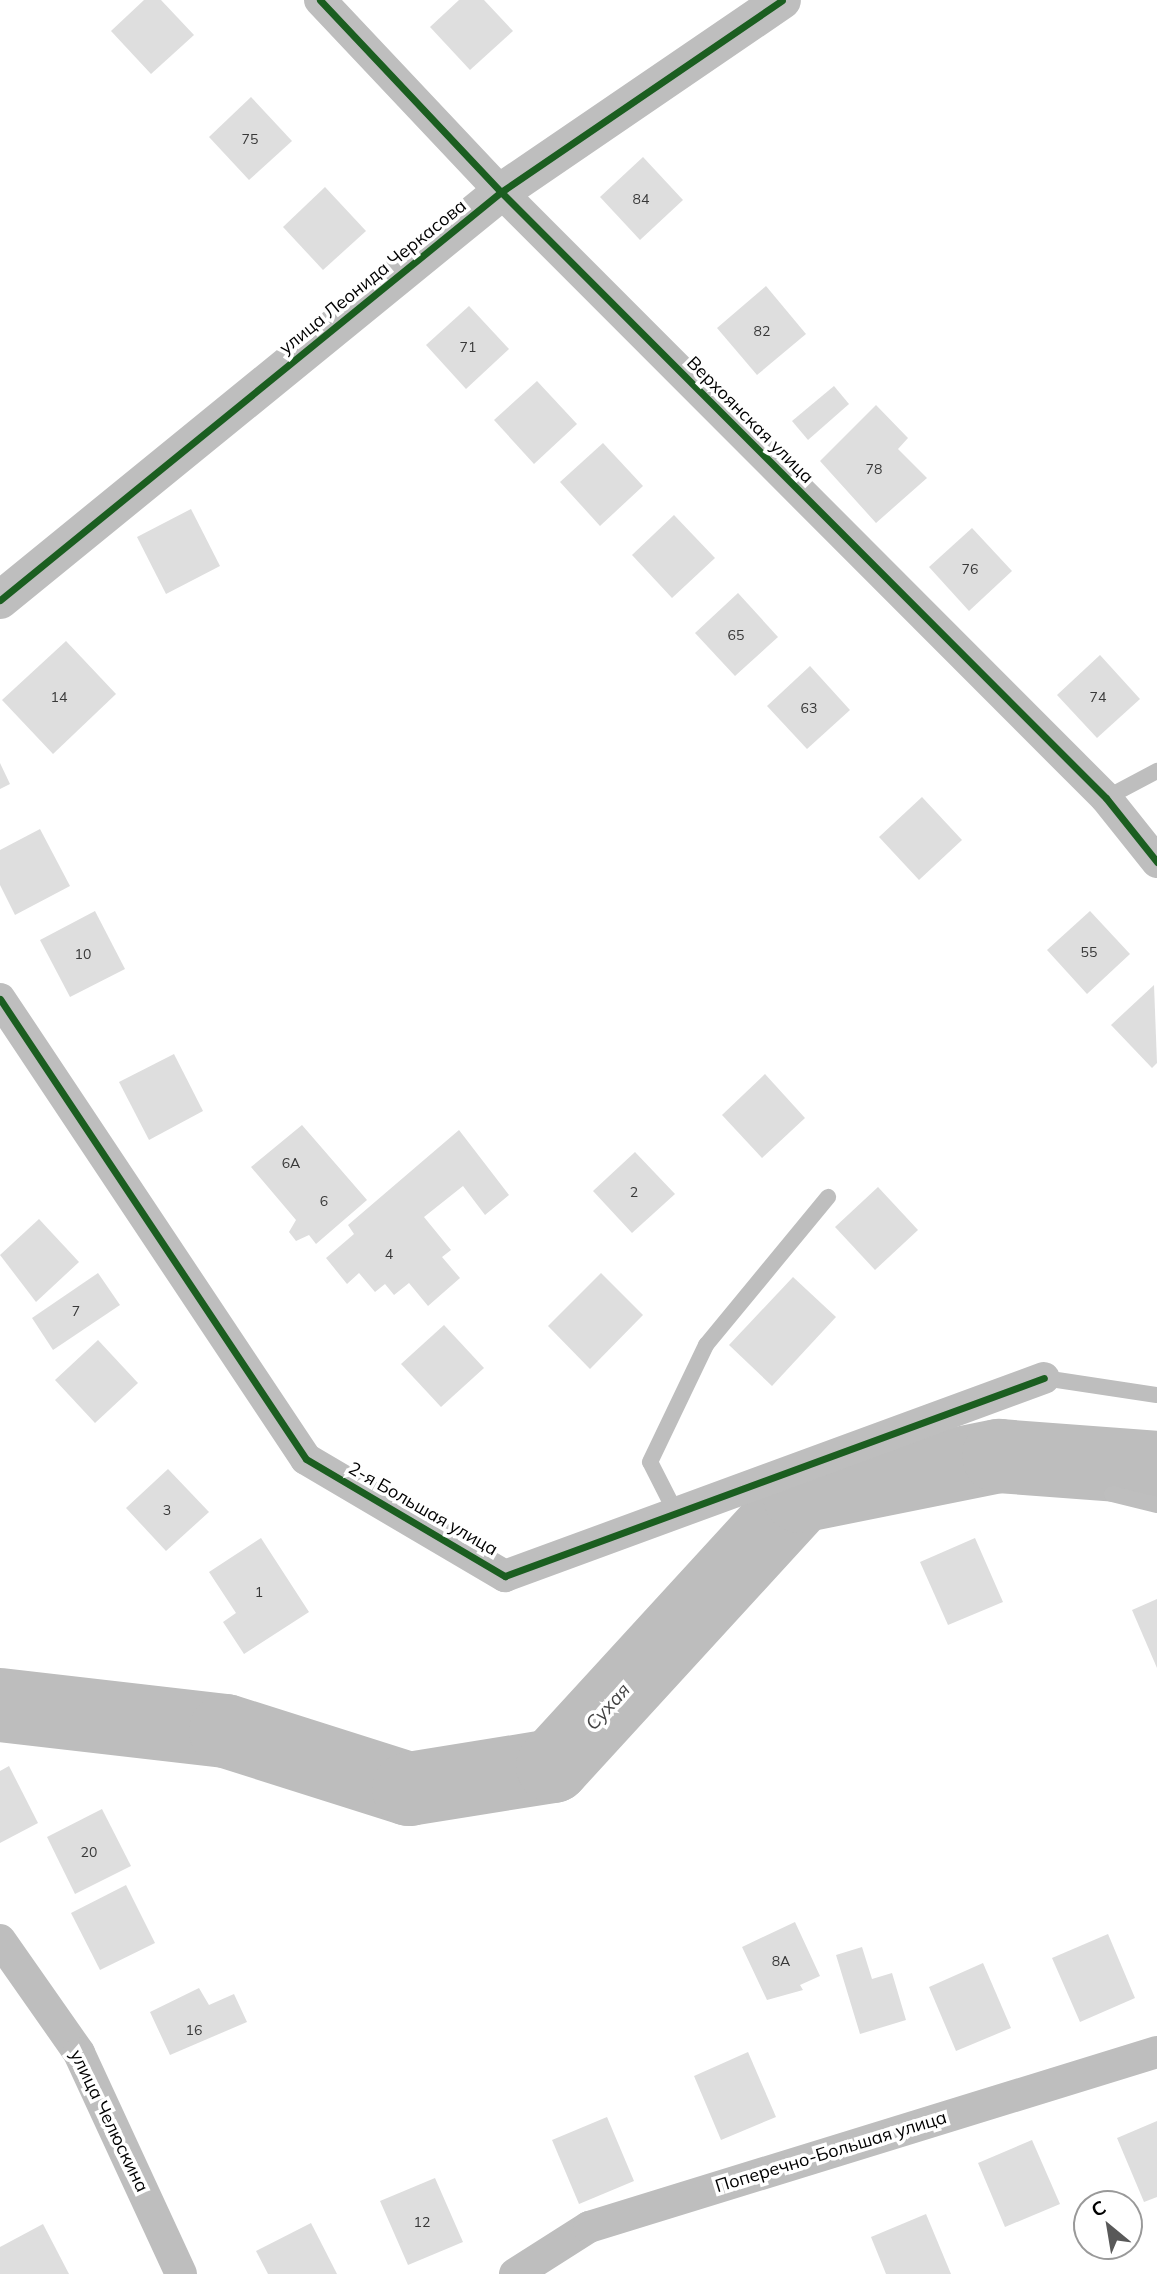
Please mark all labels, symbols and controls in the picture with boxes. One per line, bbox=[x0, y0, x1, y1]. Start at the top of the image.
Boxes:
house number: 75 bbox=[242, 131, 258, 147]
house number: 84 bbox=[633, 191, 649, 207]
street label: улица Леонида Черкасова bbox=[275, 195, 471, 359]
house number: 82 bbox=[754, 323, 770, 339]
house number: 71 bbox=[460, 339, 476, 355]
street label: Верхоянская улица bbox=[682, 352, 818, 488]
house number: 78 bbox=[866, 461, 882, 477]
house number: 76 bbox=[962, 561, 978, 577]
house number: 65 bbox=[728, 627, 744, 643]
house number: 14 bbox=[51, 689, 67, 705]
house number: 74 bbox=[1090, 689, 1106, 705]
house number: 63 bbox=[801, 700, 817, 716]
house number: 55 bbox=[1081, 944, 1097, 960]
house number: 10 bbox=[75, 946, 91, 962]
house number: 6А bbox=[282, 1155, 300, 1171]
house number: 2 bbox=[630, 1184, 638, 1200]
house number: 6 bbox=[320, 1193, 328, 1209]
house number: 4 bbox=[385, 1246, 393, 1262]
house number: 7 bbox=[72, 1303, 80, 1319]
street label: 2-я Большая улица bbox=[345, 1457, 501, 1561]
house number: 3 bbox=[163, 1502, 171, 1518]
house number: 1 bbox=[255, 1584, 263, 1600]
water label: Сухая bbox=[581, 1679, 635, 1735]
house number: 20 bbox=[81, 1844, 97, 1860]
house number: 8А bbox=[772, 1953, 790, 1969]
house number: 16 bbox=[186, 2022, 202, 2038]
street label: улица Челюскина bbox=[65, 2046, 153, 2196]
street label: Поперечно-Большая улица bbox=[713, 2106, 949, 2198]
north arrow bbox=[1073, 2190, 1143, 2260]
text: С bbox=[1087, 2195, 1110, 2222]
house number: 12 bbox=[414, 2214, 430, 2230]

